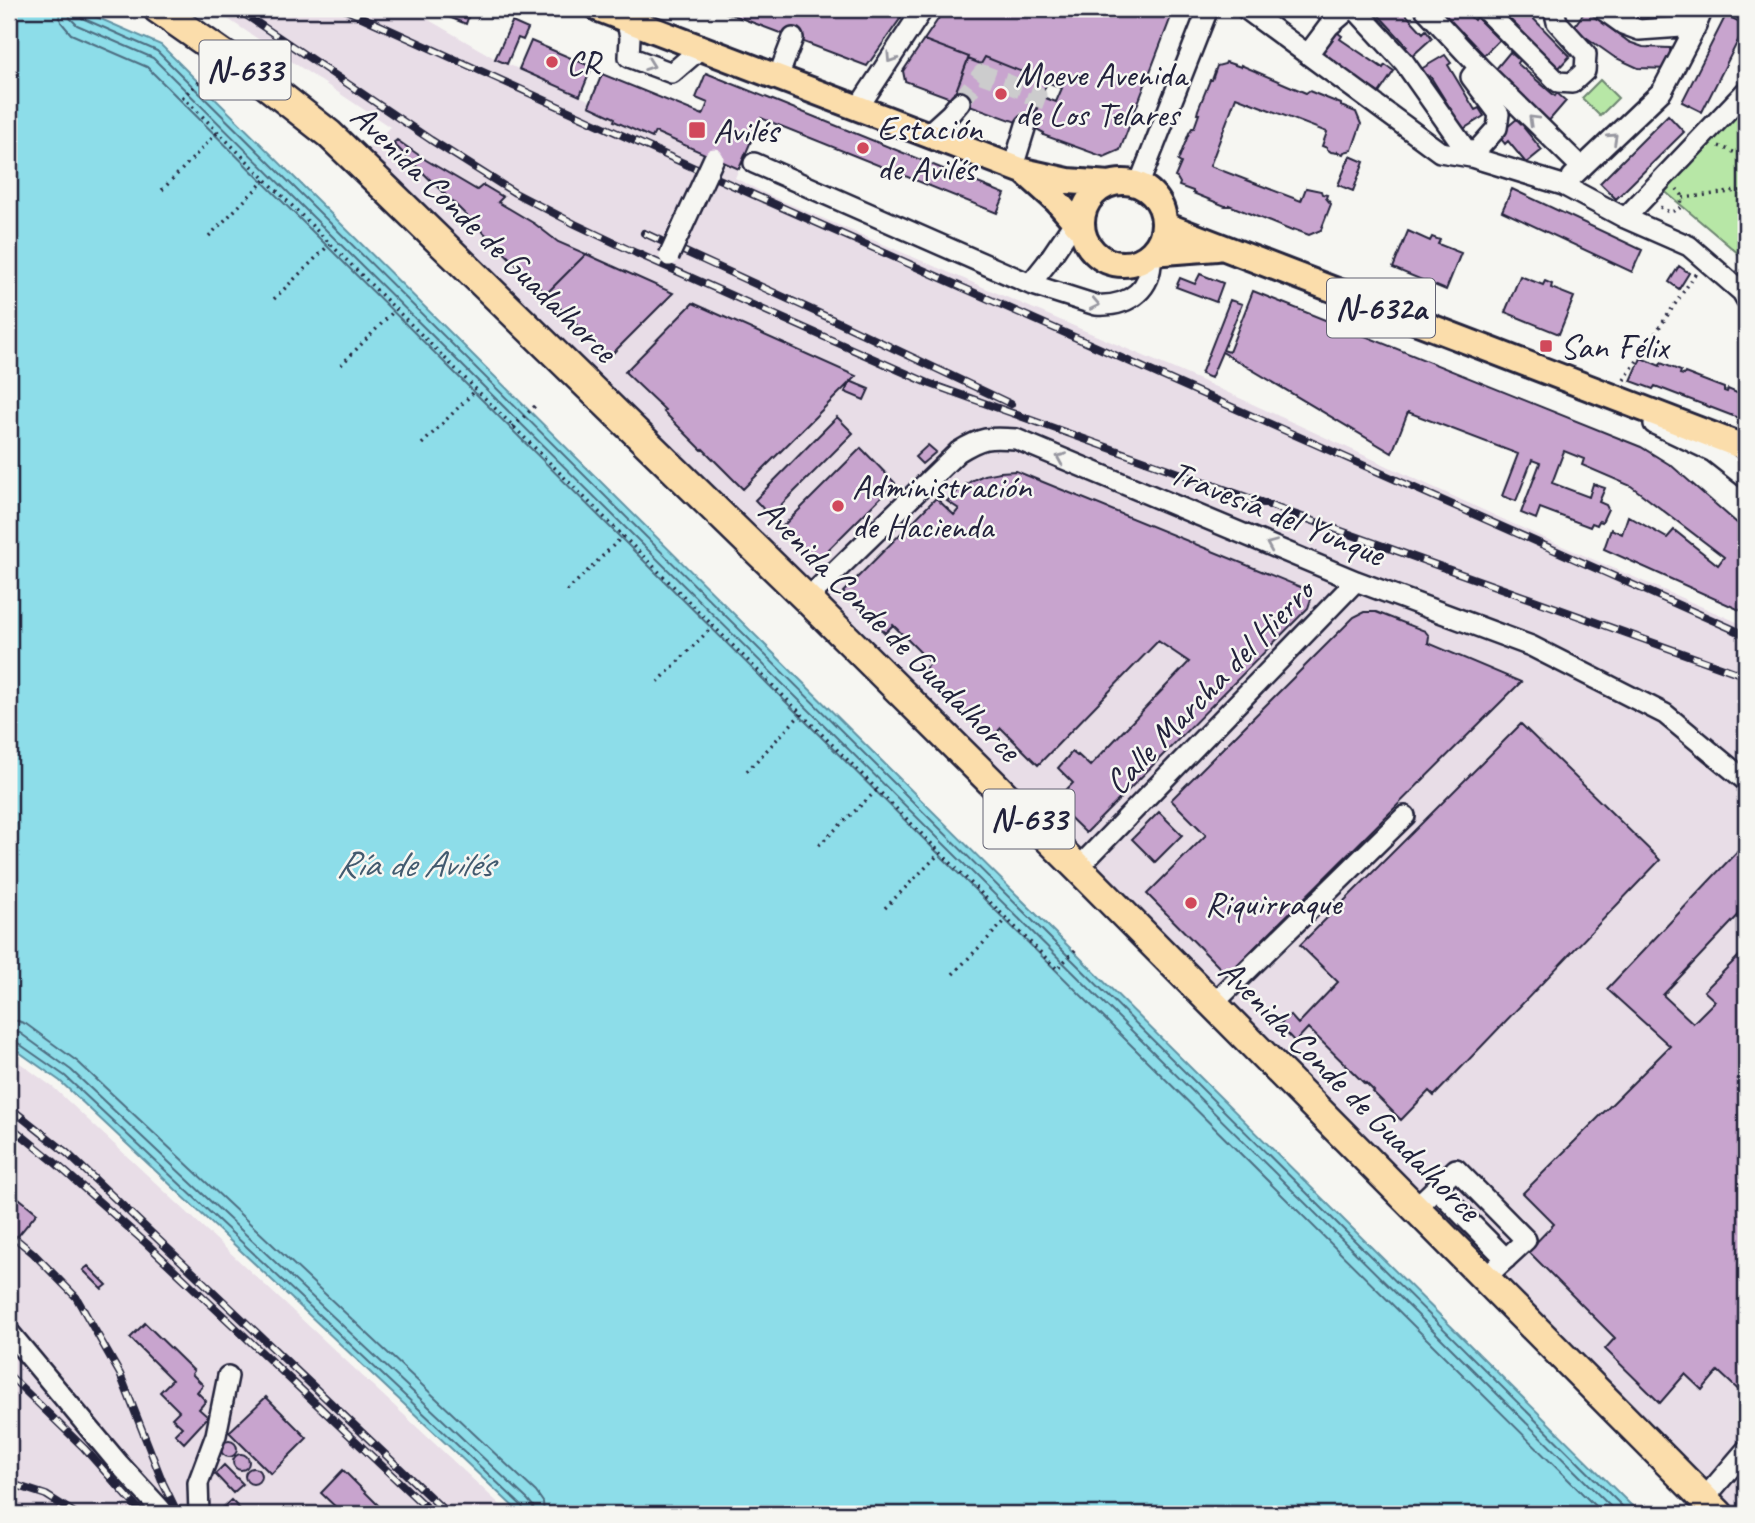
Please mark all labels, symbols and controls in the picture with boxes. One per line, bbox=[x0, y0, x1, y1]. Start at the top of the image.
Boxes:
road number: N-633 bbox=[200, 40, 290, 100]
place label: CR bbox=[566, 40, 603, 85]
one-way arrow bbox=[886, 50, 899, 63]
place label: Moeve Avenida de Los Telares bbox=[1015, 52, 1189, 137]
marker: CR bbox=[544, 54, 560, 70]
one-way arrow bbox=[644, 57, 656, 71]
marker: Moeve Avenida de Los Telares bbox=[993, 86, 1009, 102]
street label: Avenida Conde de Guadalhorce bbox=[341, 94, 629, 374]
place label: Estación de Avilés bbox=[877, 106, 983, 191]
place label: Avilés bbox=[713, 108, 781, 153]
one-way arrow bbox=[1528, 115, 1541, 128]
marker: Avilés bbox=[687, 120, 707, 140]
one-way arrow bbox=[1605, 133, 1618, 146]
marker: Estación de Avilés bbox=[855, 140, 871, 156]
road number: N-632a bbox=[1327, 278, 1435, 338]
one-way arrow bbox=[1089, 295, 1101, 310]
place label: San Félix bbox=[1560, 324, 1671, 369]
marker: San Félix bbox=[1538, 338, 1554, 354]
street label: Travesía del Yunque bbox=[1163, 450, 1393, 577]
one-way arrow bbox=[1055, 452, 1068, 466]
place label: Administración de Hacienda bbox=[852, 464, 1032, 549]
street label: Avenida Conde de Guadalhorce bbox=[749, 489, 1033, 773]
marker: Administración de Hacienda bbox=[830, 498, 846, 514]
one-way arrow bbox=[1265, 539, 1278, 553]
street label: Calle Marcha del Hierro bbox=[1095, 567, 1326, 804]
road number: N-633 bbox=[984, 790, 1074, 848]
water label: Ría de Avilés bbox=[336, 840, 499, 887]
place label: Riquirraque bbox=[1205, 881, 1344, 926]
marker: Riquirraque bbox=[1183, 895, 1199, 911]
street label: Avenida Conde de Guadalhorce bbox=[1209, 949, 1493, 1233]

